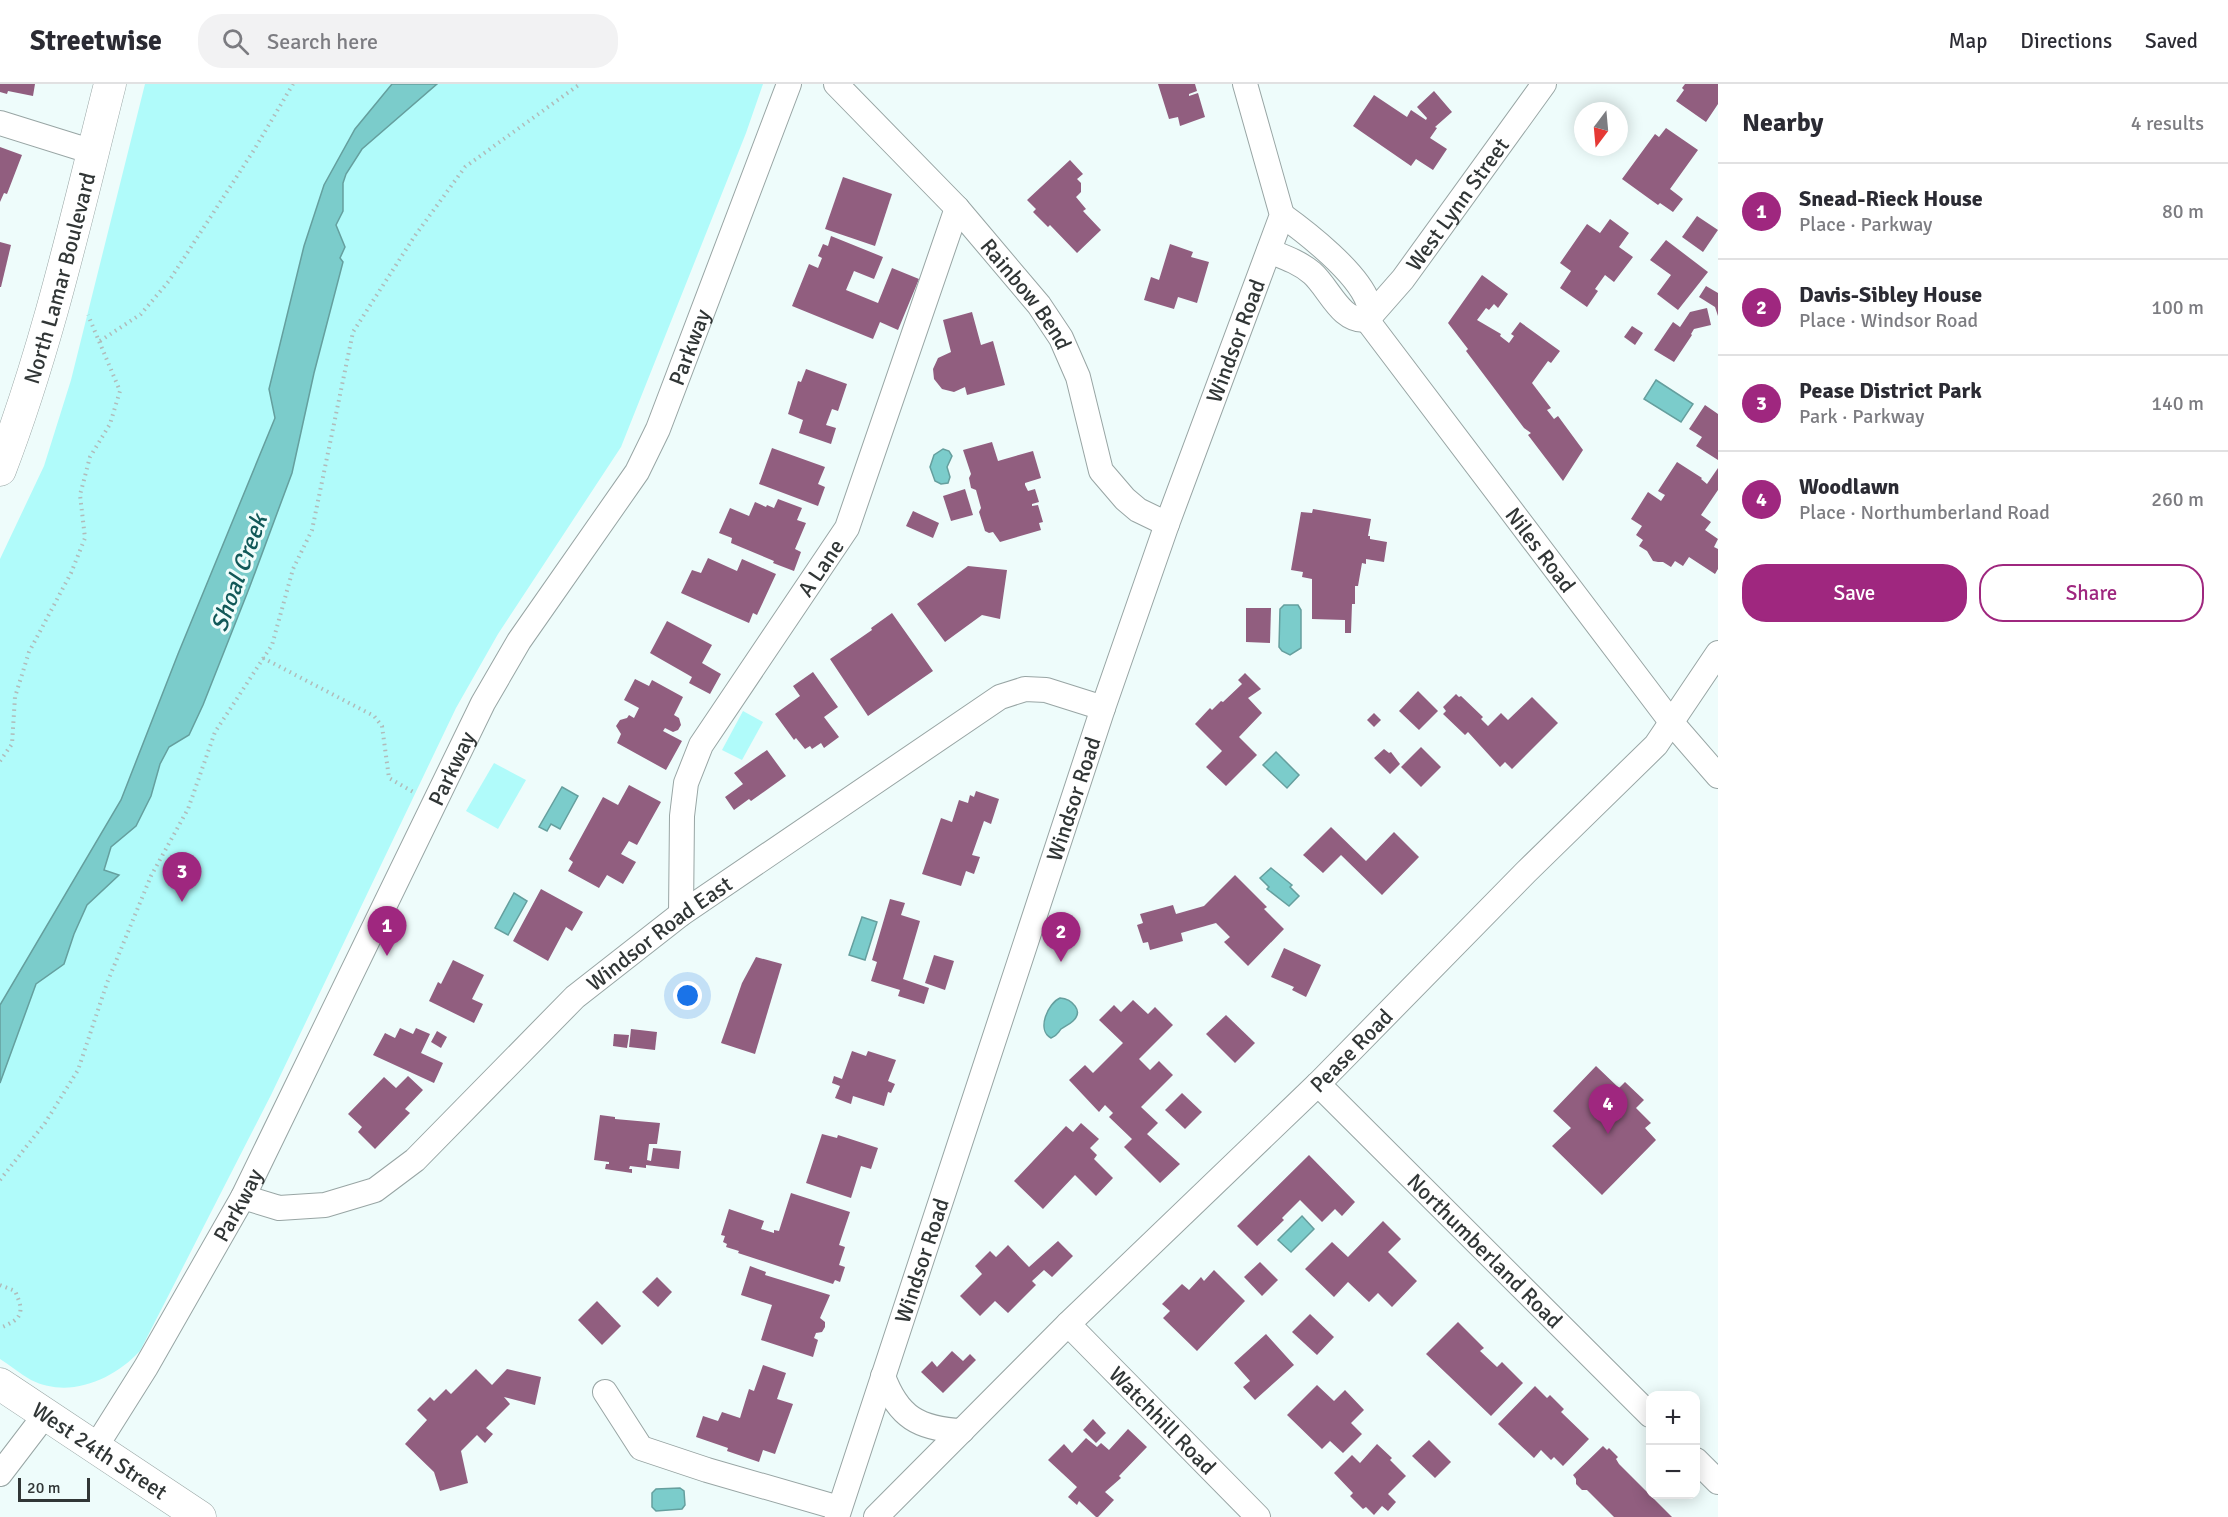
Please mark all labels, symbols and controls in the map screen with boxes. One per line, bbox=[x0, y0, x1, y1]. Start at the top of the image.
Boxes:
search box bbox=[198, 14, 618, 68]
text: Streetwise bbox=[30, 24, 162, 58]
icon: search bbox=[219, 25, 252, 58]
text: Search here bbox=[267, 28, 378, 55]
text: Map bbox=[1949, 28, 1987, 54]
text: Directions bbox=[2020, 28, 2112, 54]
text: Saved bbox=[2145, 28, 2198, 54]
north arrow bbox=[1574, 102, 1628, 156]
text: Nearby bbox=[1742, 107, 1823, 139]
text: 4 results bbox=[2131, 111, 2204, 136]
street label: West Lynn Street bbox=[1400, 132, 1515, 276]
street label: North Lamar Boulevard bbox=[17, 170, 101, 387]
text: Snead-Rieck House bbox=[1799, 185, 1983, 212]
text: 1 bbox=[1756, 199, 1767, 224]
text: 80 m bbox=[2162, 199, 2204, 224]
text: Place · Parkway bbox=[1799, 212, 1932, 237]
street label: Rainbow Bend bbox=[975, 233, 1078, 353]
street label: Windsor Road bbox=[1200, 275, 1270, 406]
text: Davis-Sibley House bbox=[1799, 281, 1982, 308]
text: 2 bbox=[1756, 295, 1767, 320]
text: 100 m bbox=[2151, 295, 2204, 320]
street label: Parkway bbox=[662, 305, 716, 389]
text: Place · Windsor Road bbox=[1799, 308, 1978, 333]
text: Pease District Park bbox=[1799, 377, 1982, 404]
text: 3 bbox=[1756, 391, 1767, 416]
text: 140 m bbox=[2151, 391, 2204, 416]
text: Park · Parkway bbox=[1799, 404, 1924, 429]
text: Woodlawn bbox=[1799, 473, 1900, 500]
text: 4 bbox=[1756, 487, 1767, 512]
text: 260 m bbox=[2151, 487, 2204, 512]
text: Place · Northumberland Road bbox=[1799, 500, 2050, 525]
street label: Niles Road bbox=[1500, 502, 1582, 598]
water label: Shoal Creek bbox=[204, 509, 275, 636]
street label: A Lane bbox=[791, 534, 849, 602]
button: Save bbox=[1742, 564, 1967, 622]
button: Share bbox=[1979, 564, 2204, 622]
street label: Parkway bbox=[422, 726, 481, 810]
street label: Windsor Road bbox=[1040, 733, 1106, 865]
pin: 3 bbox=[162, 852, 201, 902]
street label: Windsor Road East bbox=[581, 870, 737, 996]
pin: 1 bbox=[368, 906, 406, 956]
pin: 2 bbox=[1042, 912, 1080, 962]
your location bbox=[673, 981, 702, 1010]
street label: Pease Road bbox=[1304, 1003, 1398, 1098]
pin: 4 bbox=[1588, 1084, 1628, 1134]
street label: Parkway bbox=[207, 1163, 269, 1246]
street label: Northumberland Road bbox=[1402, 1168, 1568, 1334]
street label: Windsor Road bbox=[888, 1195, 954, 1326]
street label: Watchhill Road bbox=[1104, 1360, 1222, 1480]
map controls bbox=[1646, 1391, 1700, 1499]
button: + bbox=[1646, 1391, 1700, 1445]
street label: West 24th Street bbox=[27, 1396, 173, 1505]
button: − bbox=[1646, 1445, 1700, 1499]
scale bar bbox=[18, 1475, 90, 1502]
text: 20 m bbox=[27, 1478, 61, 1498]

